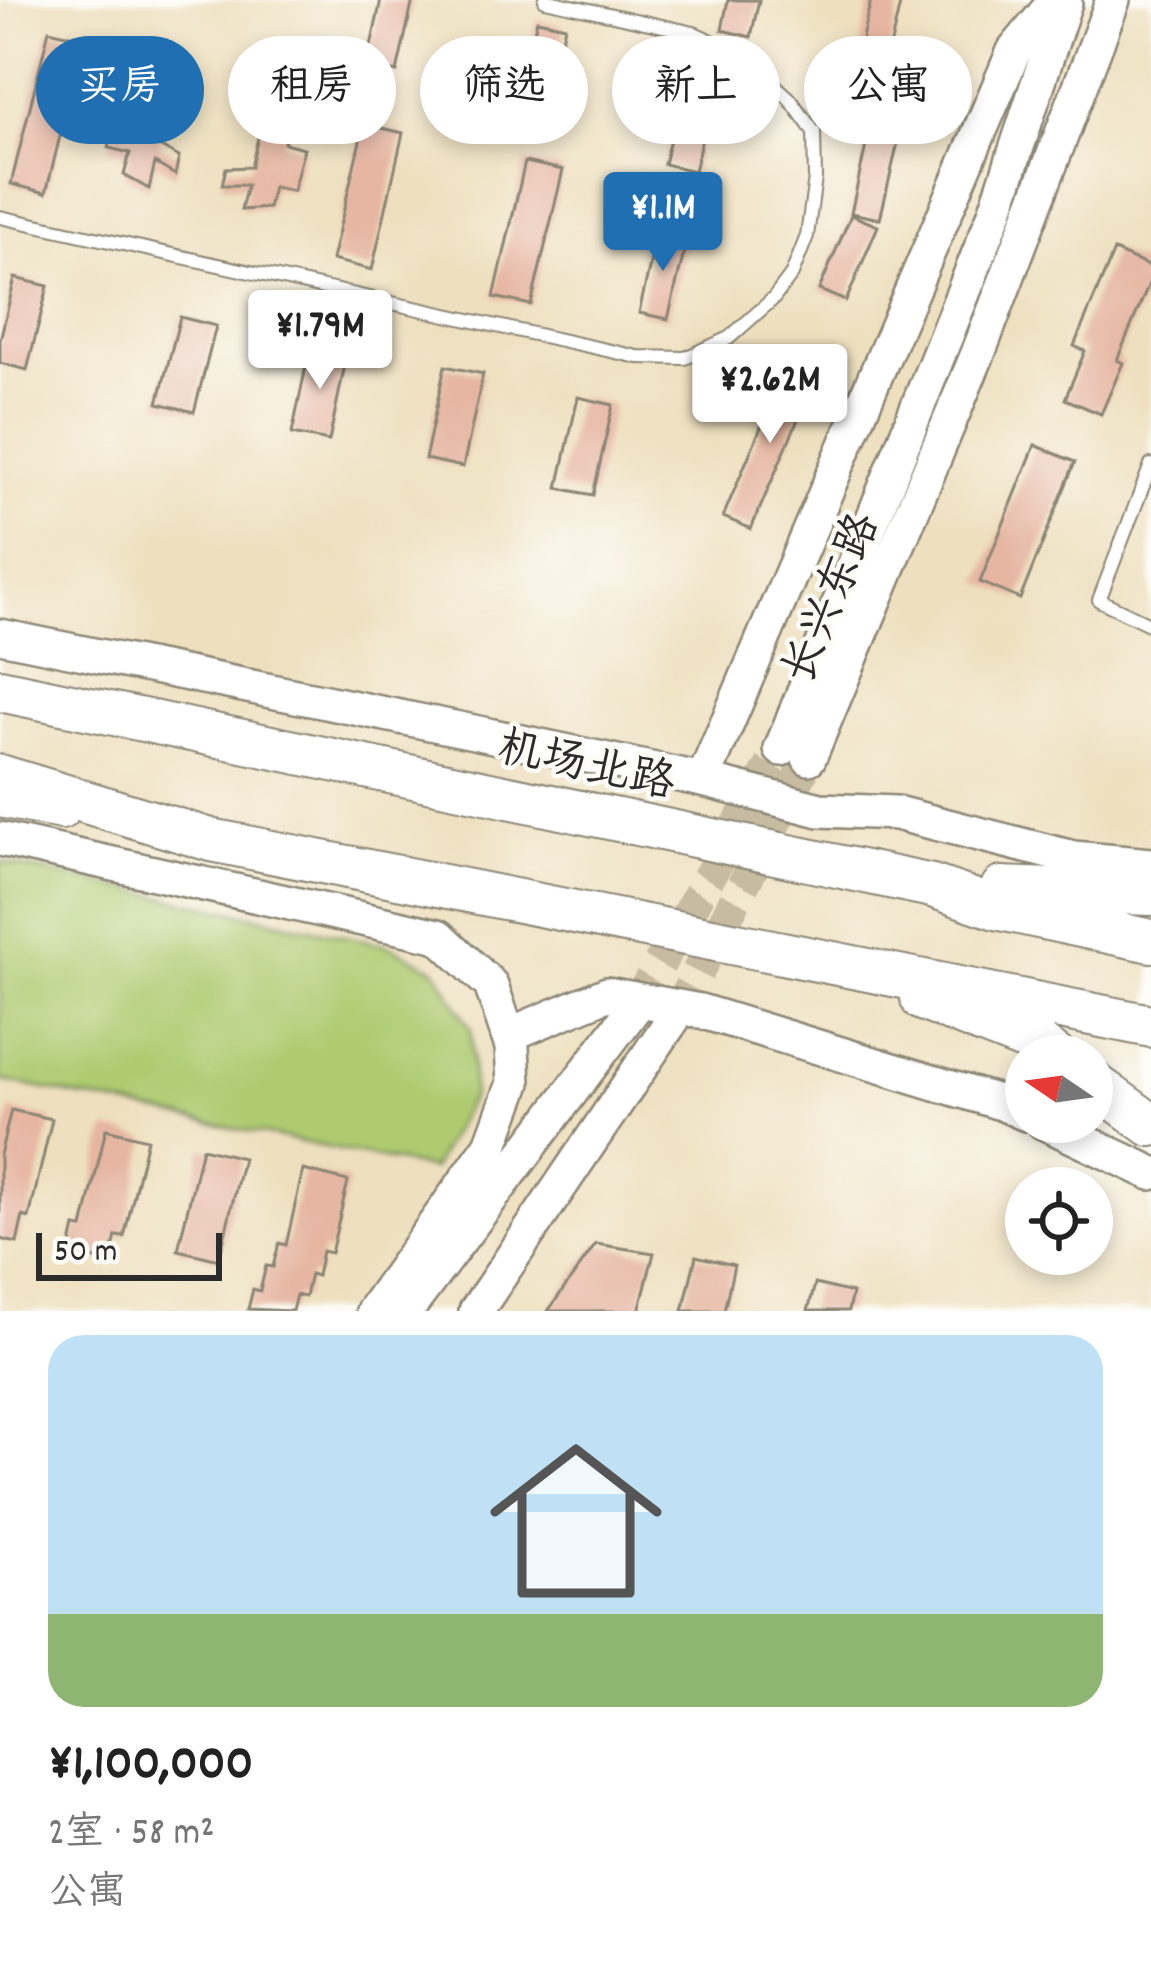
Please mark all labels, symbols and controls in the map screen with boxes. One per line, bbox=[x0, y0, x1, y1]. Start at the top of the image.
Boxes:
chip: 买房 bbox=[36, 36, 204, 144]
chip: 租房 bbox=[228, 36, 396, 144]
chip: 筛选 bbox=[420, 36, 588, 144]
chip: 新上 bbox=[612, 36, 780, 144]
chip: 公寓 bbox=[804, 36, 972, 144]
pin: ¥1.1M bbox=[579, 172, 747, 274]
text: ¥1.1M bbox=[630, 183, 696, 238]
pin: ¥1.79M bbox=[222, 290, 418, 392]
text: ¥1.79M bbox=[275, 301, 365, 356]
pin: ¥2.62M bbox=[672, 344, 868, 446]
text: ¥2.62M bbox=[719, 355, 821, 410]
street label: 长兴东路 bbox=[770, 504, 899, 695]
street label: 机场北路 bbox=[491, 719, 680, 819]
north arrow bbox=[1005, 1035, 1113, 1143]
map controls bbox=[1005, 1035, 1113, 1275]
button: locate bbox=[1005, 1167, 1113, 1275]
scale bar bbox=[36, 1227, 222, 1280]
text: 50 m bbox=[54, 1230, 118, 1277]
icon: home bbox=[468, 1413, 684, 1629]
text: ¥1,100,000 bbox=[48, 1731, 253, 1803]
text: 2室 · 58 m² bbox=[48, 1808, 214, 1863]
text: 公寓 bbox=[48, 1868, 126, 1923]

